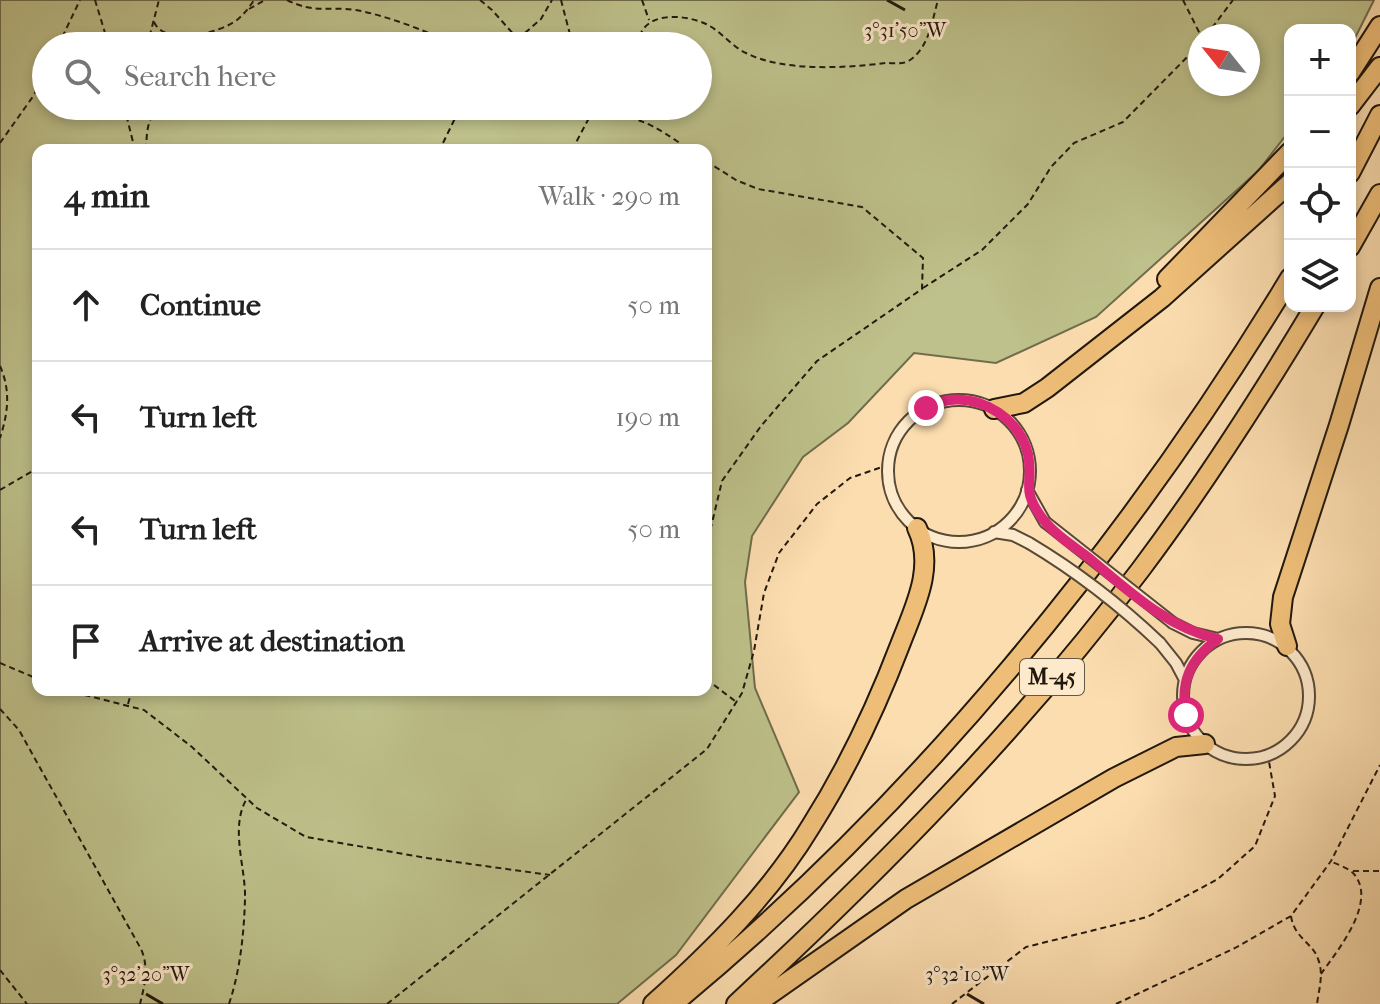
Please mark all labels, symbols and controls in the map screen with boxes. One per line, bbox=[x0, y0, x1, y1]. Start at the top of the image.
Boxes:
text: 3°31'50"W bbox=[864, 19, 947, 42]
north arrow bbox=[1188, 24, 1260, 96]
map controls bbox=[1284, 24, 1356, 312]
button: + bbox=[1284, 24, 1356, 96]
search box bbox=[32, 32, 712, 120]
icon: search bbox=[60, 54, 104, 98]
text: Search here bbox=[124, 59, 276, 94]
button: − bbox=[1284, 96, 1356, 168]
button: locate bbox=[1284, 168, 1356, 240]
text: 4 min bbox=[64, 176, 149, 216]
text: Walk · 290 m bbox=[539, 181, 680, 212]
button: layers bbox=[1284, 240, 1356, 312]
icon: ahead bbox=[64, 283, 108, 327]
text: Continue bbox=[140, 288, 261, 323]
text: 50 m bbox=[627, 290, 680, 321]
route end bbox=[908, 390, 944, 426]
icon: left bbox=[64, 395, 108, 439]
text: Turn left bbox=[140, 400, 257, 435]
text: 190 m bbox=[616, 402, 680, 433]
icon: left bbox=[64, 507, 108, 551]
text: Turn left bbox=[140, 512, 257, 547]
text: 50 m bbox=[627, 514, 680, 545]
icon: arrive bbox=[64, 619, 108, 663]
text: Arrive at destination bbox=[140, 624, 405, 659]
road number: M-45 bbox=[1020, 659, 1084, 695]
route start bbox=[1168, 697, 1204, 733]
text: 3°32'20"W bbox=[103, 963, 191, 986]
text: 3°32'10"W bbox=[925, 963, 1010, 986]

